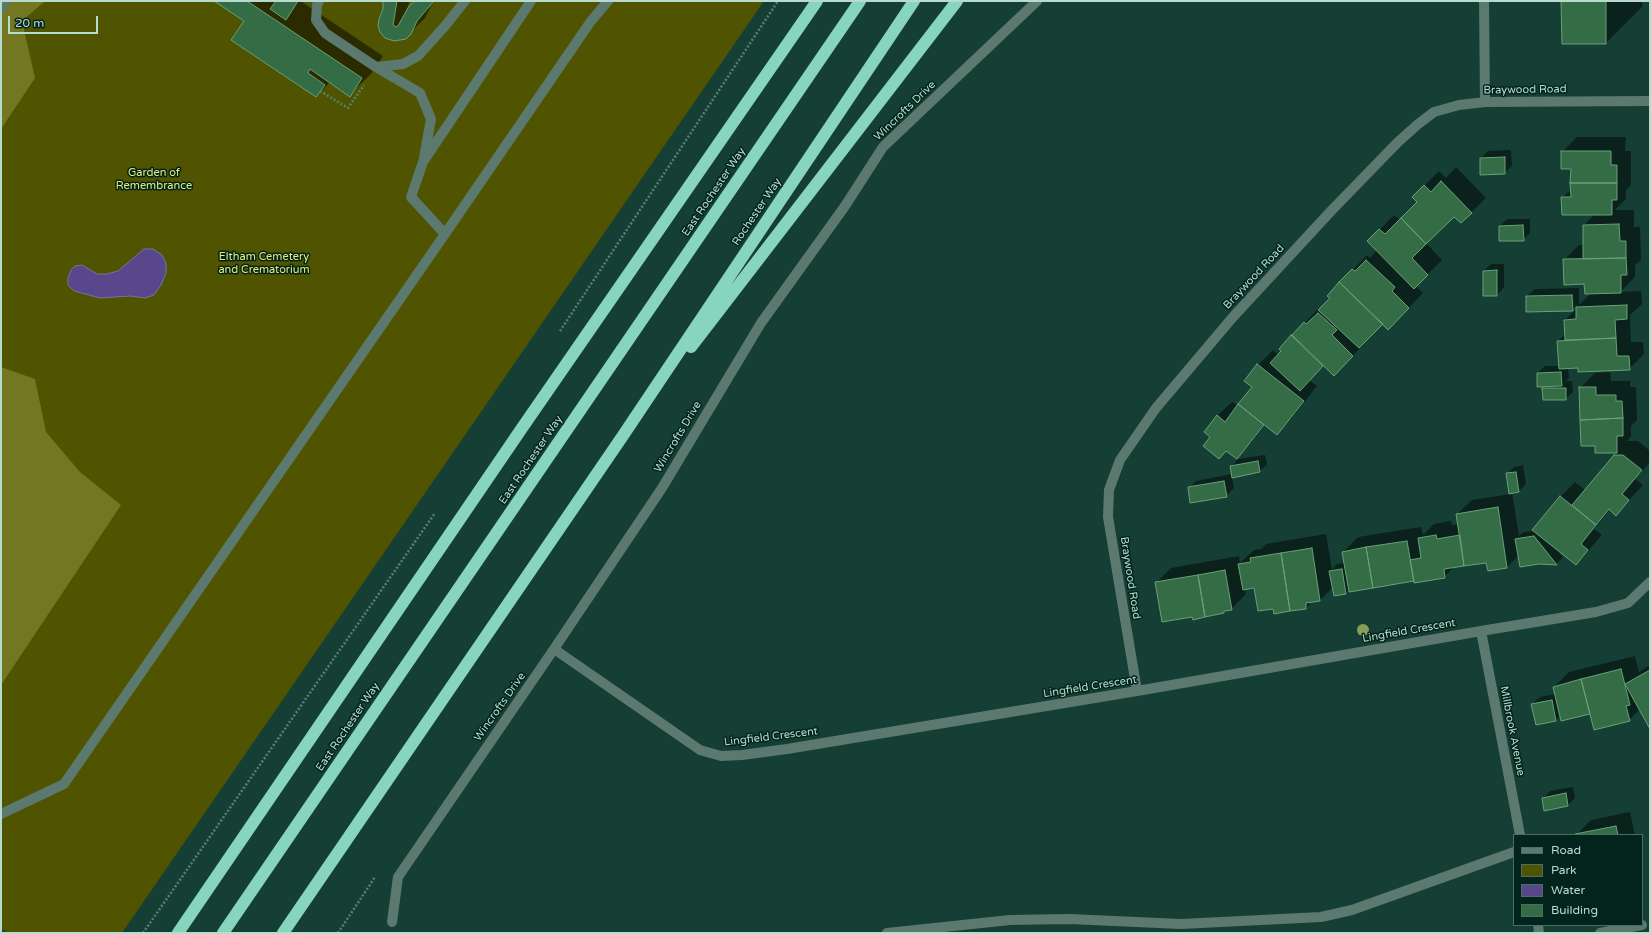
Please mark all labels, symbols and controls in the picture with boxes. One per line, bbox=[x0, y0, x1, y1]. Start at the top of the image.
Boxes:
scale bar bbox=[10, 8, 100, 34]
text: 20 m bbox=[15, 16, 44, 30]
street label: Wincrofts Drive bbox=[871, 78, 939, 144]
street label: Braywood Road bbox=[1483, 83, 1567, 97]
street label: East Rochester Way bbox=[679, 145, 749, 239]
park label: Garden of Remembrance bbox=[116, 166, 192, 192]
street label: Rochester Way bbox=[730, 176, 784, 248]
street label: Braywood Road bbox=[1221, 242, 1287, 312]
park label: Eltham Cemetery and Crematorium bbox=[218, 250, 310, 276]
street label: Wincrofts Drive bbox=[652, 399, 704, 475]
street label: East Rochester Way bbox=[496, 413, 566, 507]
street label: Braywood Road bbox=[1117, 536, 1143, 620]
street label: Lingfield Crescent bbox=[1361, 616, 1457, 646]
street label: Wincrofts Drive bbox=[472, 670, 528, 744]
street label: Lingfield Crescent bbox=[1042, 673, 1138, 701]
street label: East Rochester Way bbox=[313, 680, 383, 774]
street label: Millbrook Avenue bbox=[1497, 685, 1527, 777]
street label: Lingfield Crescent bbox=[723, 725, 819, 749]
legend bbox=[1513, 834, 1643, 926]
text: Road bbox=[1551, 843, 1581, 857]
text: Park bbox=[1551, 863, 1577, 877]
text: Water bbox=[1551, 883, 1585, 897]
text: Building bbox=[1551, 903, 1598, 917]

